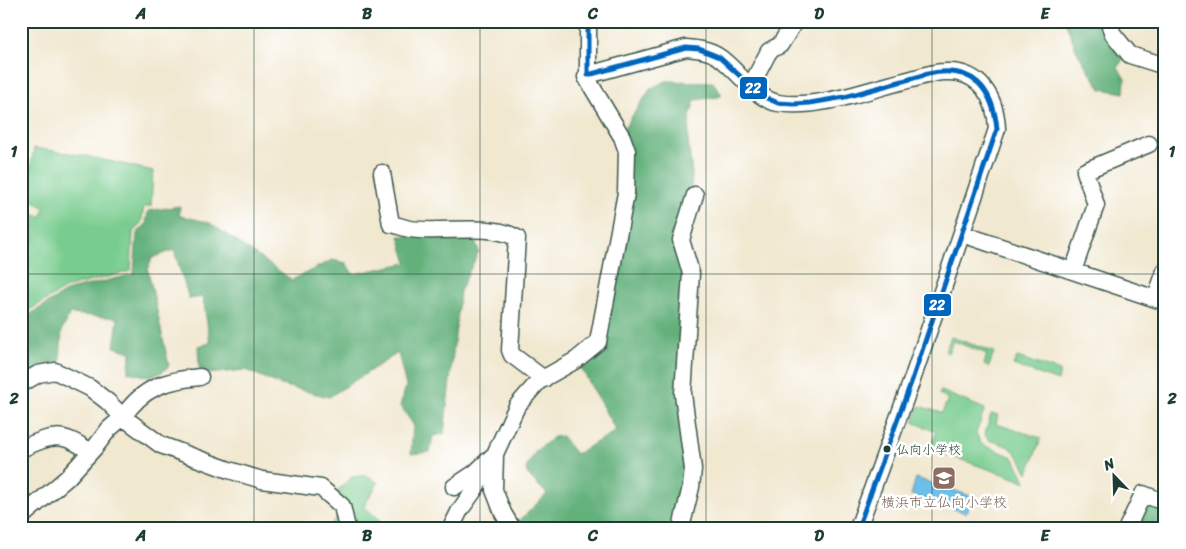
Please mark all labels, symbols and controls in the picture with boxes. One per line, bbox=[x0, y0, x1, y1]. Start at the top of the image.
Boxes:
text: A bbox=[135, 0, 146, 28]
text: B bbox=[362, 0, 373, 28]
text: C bbox=[587, 0, 599, 28]
text: D bbox=[814, 0, 824, 28]
text: E bbox=[1041, 0, 1051, 28]
line badge: 22 bbox=[739, 76, 768, 100]
text: 22 bbox=[744, 76, 762, 101]
text: 1 bbox=[11, 137, 18, 166]
text: 1 bbox=[1169, 137, 1176, 166]
line badge: 22 bbox=[923, 293, 952, 317]
text: 22 bbox=[928, 293, 946, 318]
text: 2 bbox=[8, 384, 19, 413]
text: 2 bbox=[1166, 384, 1177, 413]
place label: 仏向小学校 bbox=[896, 438, 961, 461]
marker: 仏向小学校 bbox=[882, 444, 892, 454]
text: N bbox=[1099, 451, 1119, 478]
north arrow bbox=[1088, 452, 1138, 502]
school or university icon: 横浜市立仏向小学校 bbox=[931, 465, 957, 491]
place label: 横浜市立仏向小学校 bbox=[881, 490, 1007, 515]
text: A bbox=[135, 521, 146, 549]
text: B bbox=[362, 521, 373, 549]
text: C bbox=[587, 521, 599, 549]
text: D bbox=[814, 521, 824, 549]
text: E bbox=[1041, 521, 1051, 549]

